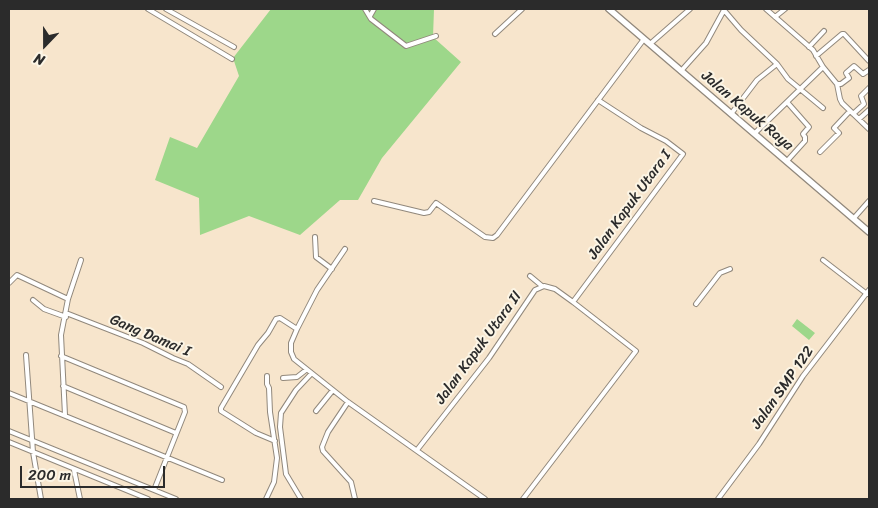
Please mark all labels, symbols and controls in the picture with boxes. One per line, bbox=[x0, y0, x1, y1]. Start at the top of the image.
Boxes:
north arrow bbox=[20, 20, 70, 70]
text: N bbox=[30, 46, 48, 73]
street label: Jalan Kapuk Raya bbox=[697, 67, 797, 155]
street label: Jalan Kapuk Utara I bbox=[584, 147, 676, 263]
street label: Jalan Kapuk Utara II bbox=[432, 288, 526, 408]
street label: Gang Damai I bbox=[107, 311, 193, 361]
street label: Jalan SMP 122 bbox=[748, 343, 818, 433]
scale bar bbox=[22, 456, 168, 488]
text: 200 m bbox=[28, 462, 71, 488]

